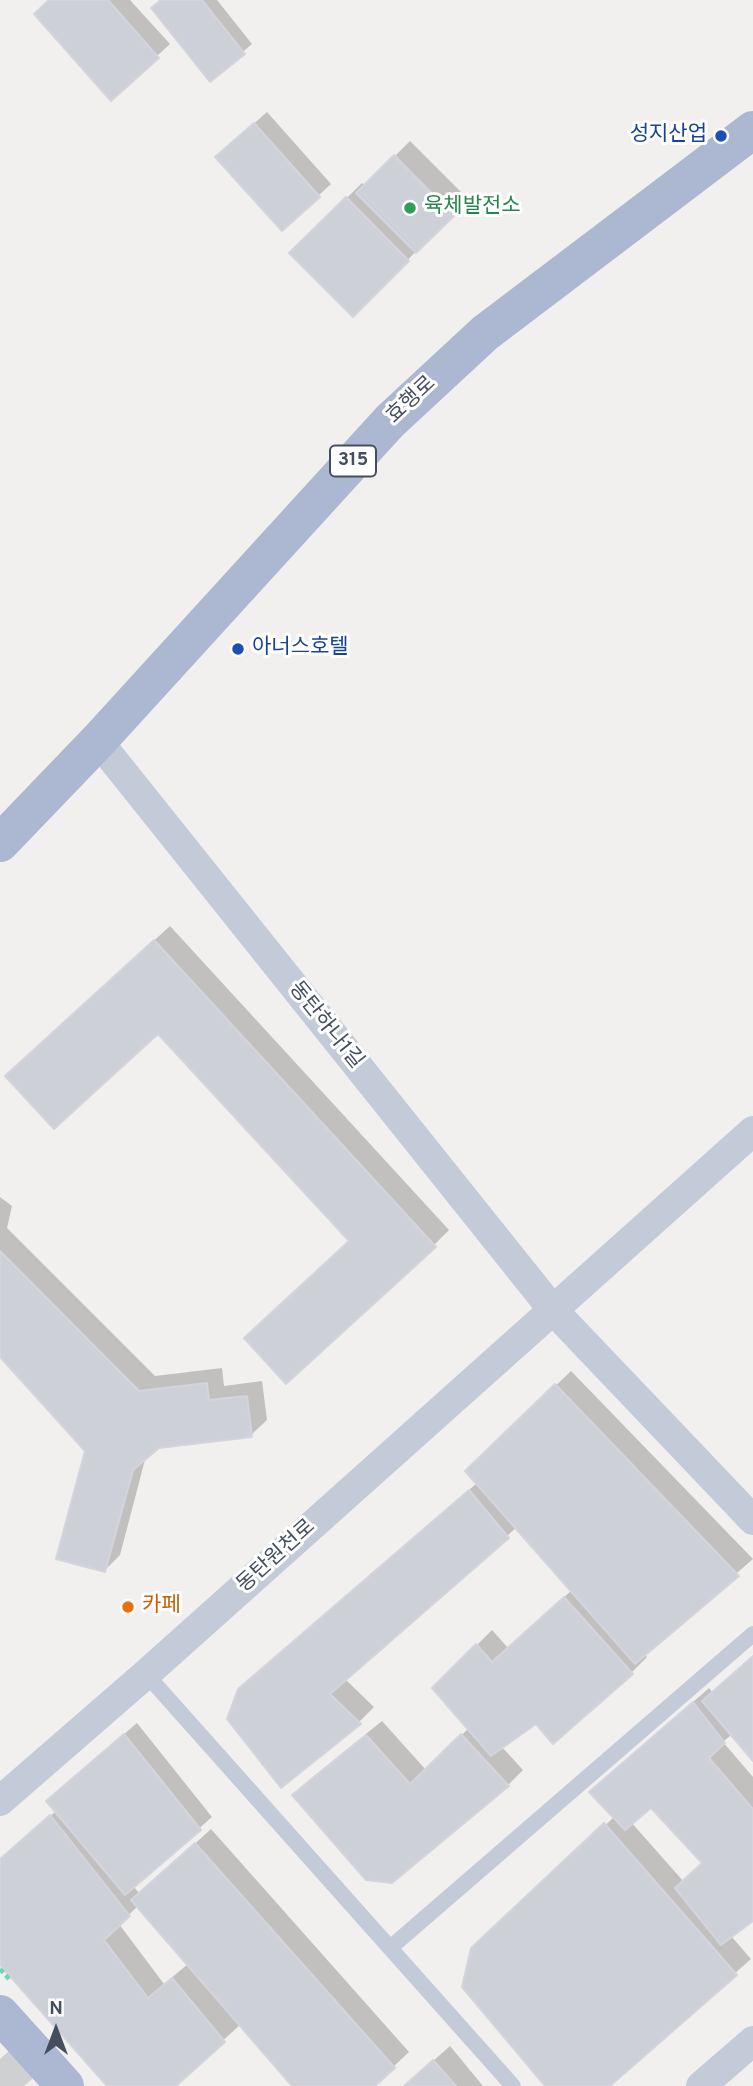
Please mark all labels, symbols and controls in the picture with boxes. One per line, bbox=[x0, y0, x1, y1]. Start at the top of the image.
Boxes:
place label: 성지산업 bbox=[630, 123, 707, 149]
marker: 성지산업 bbox=[713, 128, 729, 144]
place label: 육체발전소 bbox=[424, 195, 521, 221]
marker: 육체발전소 bbox=[402, 200, 418, 216]
street label: 효행로 bbox=[382, 372, 442, 430]
road number: 315 bbox=[330, 446, 376, 476]
place label: 아너스호텔 bbox=[252, 636, 349, 662]
marker: 아너스호텔 bbox=[230, 641, 246, 657]
street label: 동탄하나1길 bbox=[282, 977, 368, 1075]
street label: 동탄원천로 bbox=[233, 1515, 321, 1599]
place label: 카페 bbox=[142, 1594, 181, 1620]
marker: 카페 bbox=[120, 1599, 136, 1615]
north arrow bbox=[21, 1995, 91, 2065]
text: N bbox=[49, 1997, 63, 2021]

